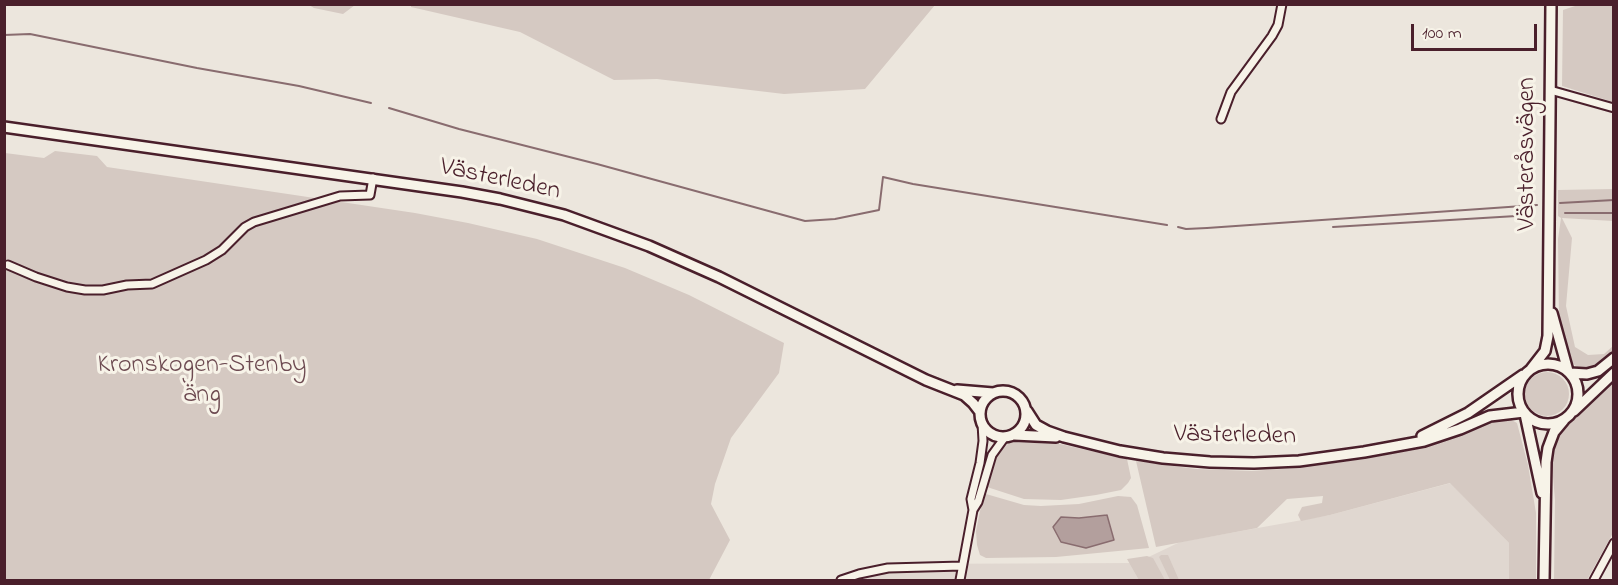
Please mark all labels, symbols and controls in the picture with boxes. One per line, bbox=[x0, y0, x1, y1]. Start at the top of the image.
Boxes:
scale bar bbox=[1414, 12, 1540, 50]
text: 100 m bbox=[1422, 21, 1462, 47]
street label: Västeråsvägen bbox=[1513, 77, 1545, 231]
street label: Västerleden bbox=[437, 153, 563, 209]
park label: Kronskogen-Stenby äng bbox=[97, 351, 307, 412]
street label: Västerleden bbox=[1174, 420, 1296, 454]

